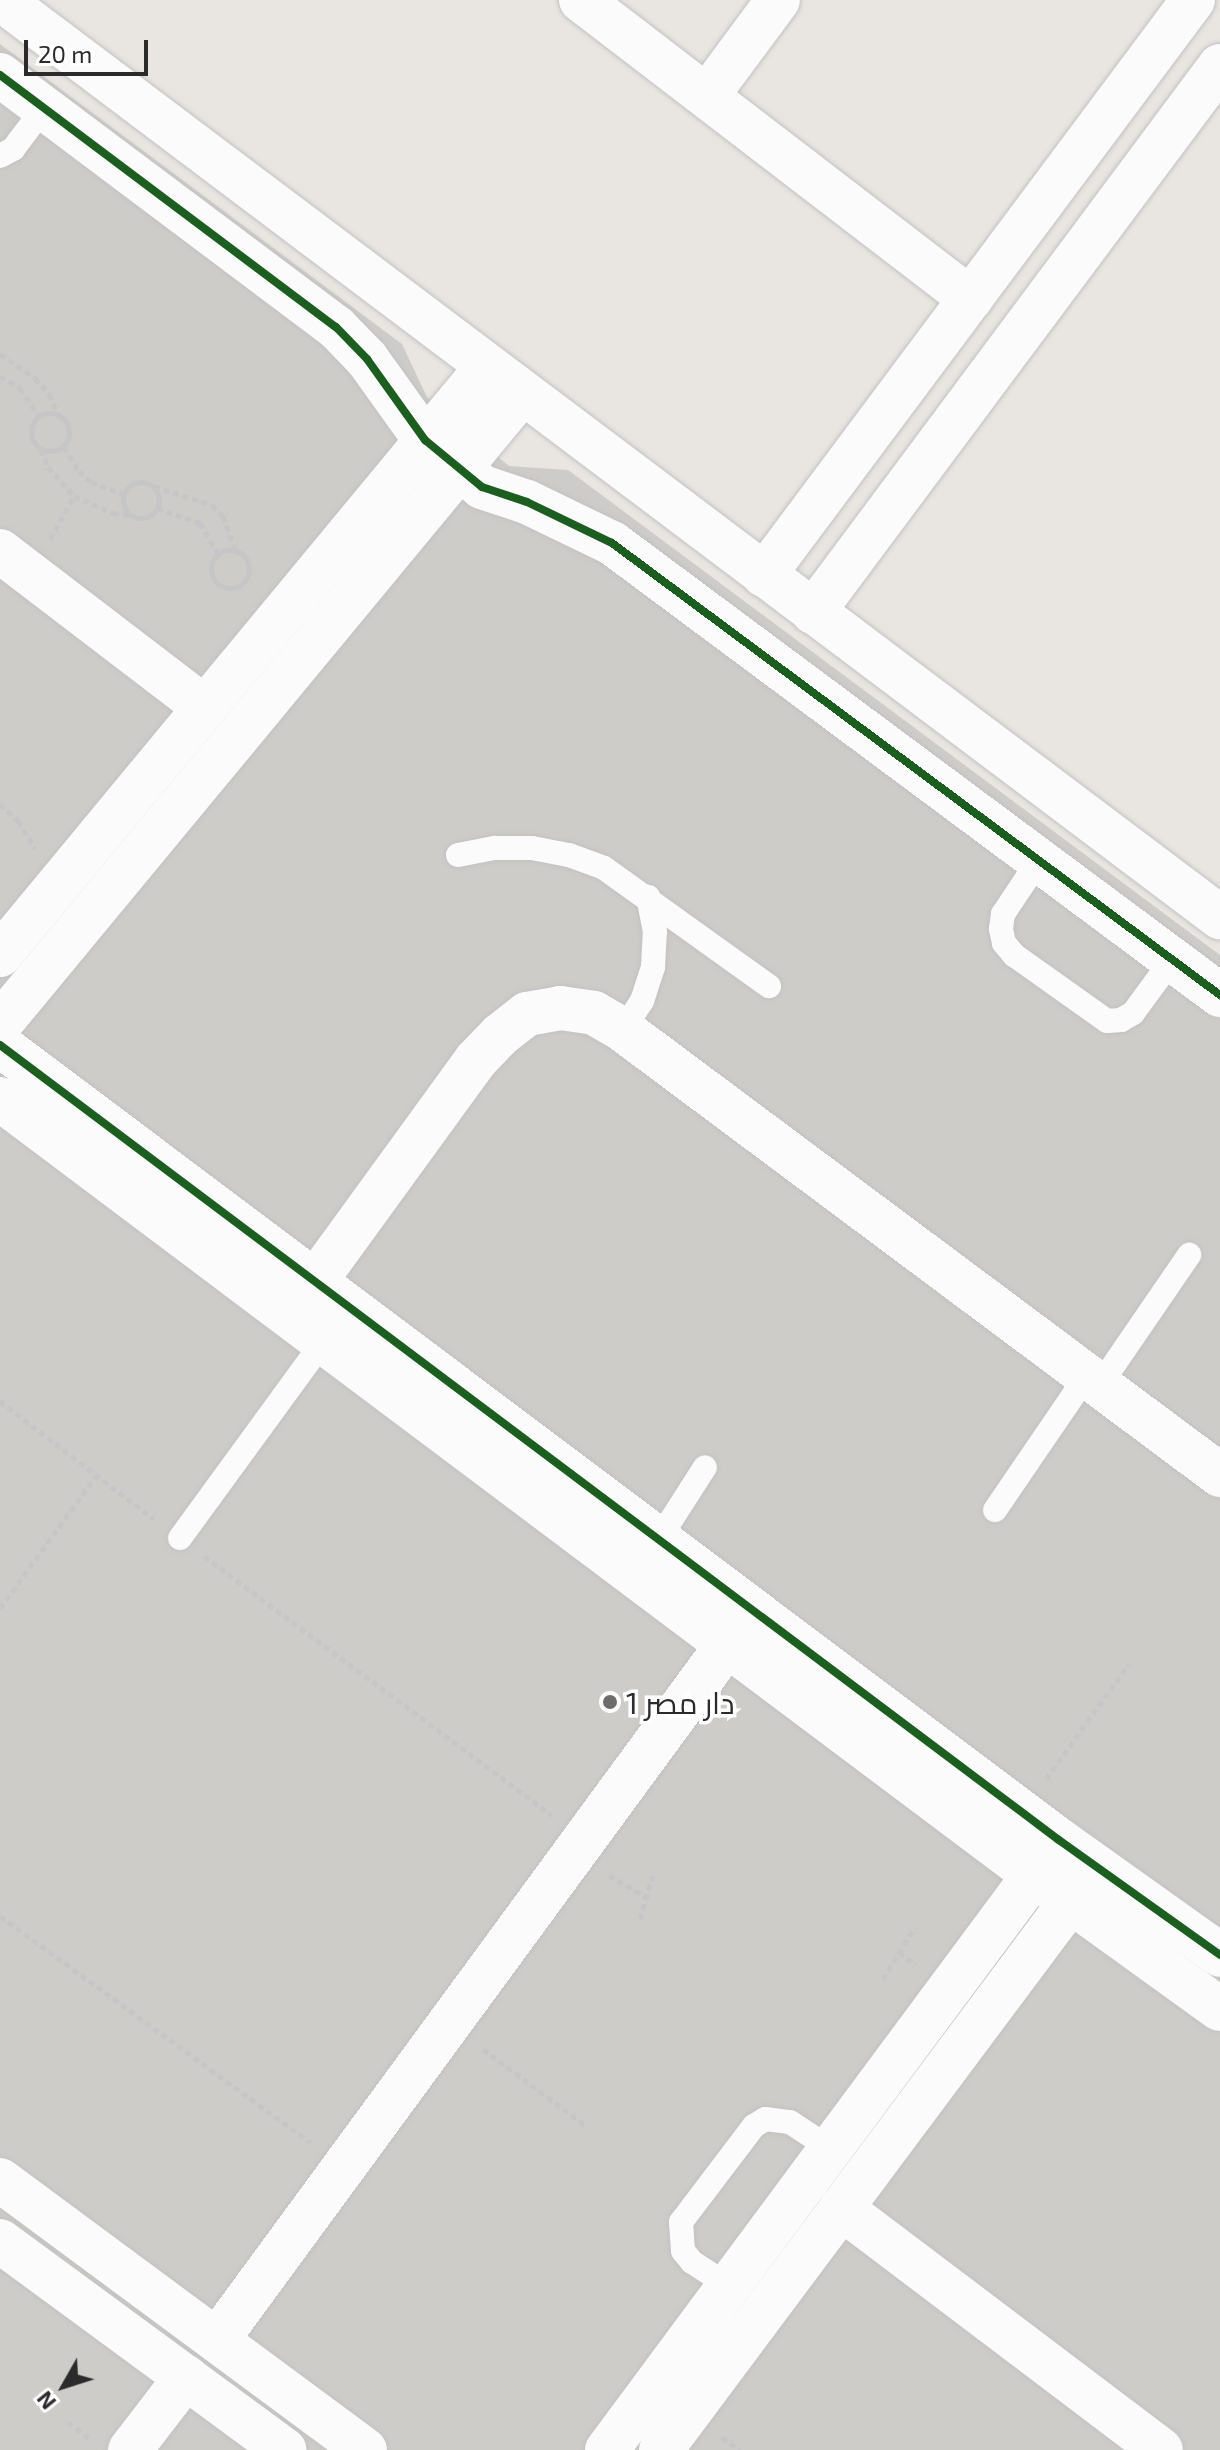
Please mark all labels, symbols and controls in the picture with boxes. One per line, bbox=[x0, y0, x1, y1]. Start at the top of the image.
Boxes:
scale bar bbox=[28, 24, 152, 74]
text: 20 m bbox=[38, 39, 92, 68]
place label: دار مصر 1 bbox=[626, 1684, 735, 1720]
marker: دار مصر 1 bbox=[601, 1693, 619, 1711]
north arrow bbox=[24, 2346, 104, 2426]
text: N bbox=[30, 2387, 60, 2415]

